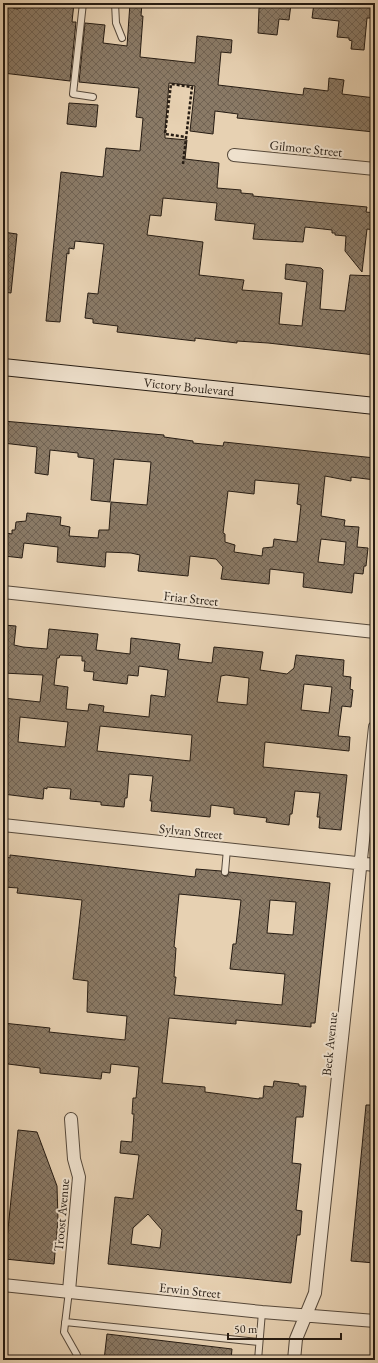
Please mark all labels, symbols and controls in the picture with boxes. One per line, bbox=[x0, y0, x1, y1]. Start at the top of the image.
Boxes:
street label: Gilmore Street bbox=[269, 136, 343, 161]
street label: Victory Boulevard bbox=[143, 374, 235, 400]
street label: Friar Street bbox=[163, 587, 219, 610]
street label: Sylvan Street bbox=[158, 820, 223, 843]
street label: Beck Avenue bbox=[318, 1011, 341, 1077]
street label: Troost Avenue bbox=[50, 1178, 73, 1252]
street label: Erwin Street bbox=[158, 1279, 222, 1302]
scale bar bbox=[228, 1315, 341, 1341]
text: 50 m bbox=[234, 1321, 258, 1337]

